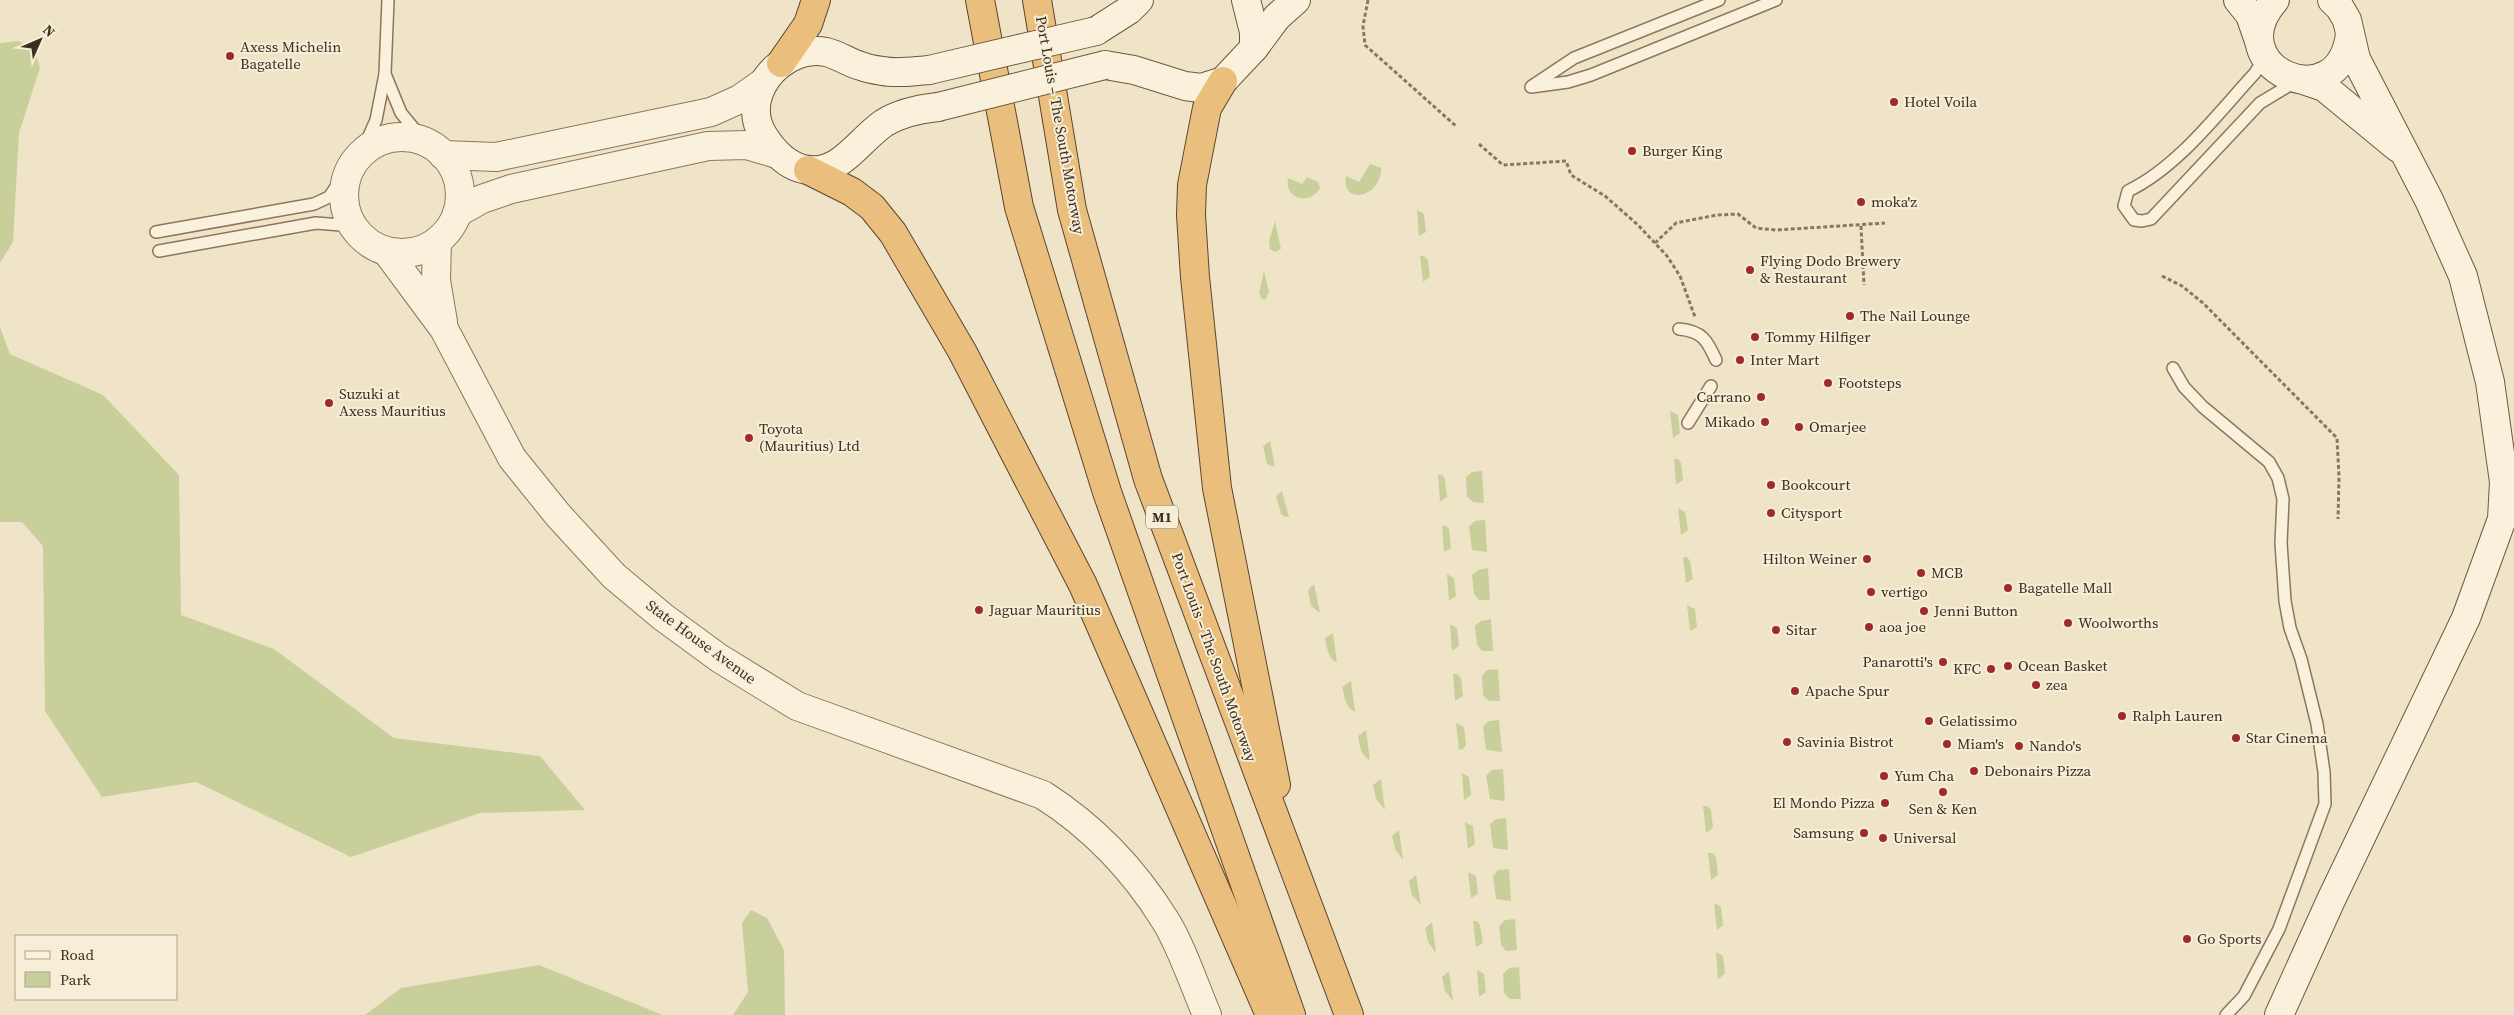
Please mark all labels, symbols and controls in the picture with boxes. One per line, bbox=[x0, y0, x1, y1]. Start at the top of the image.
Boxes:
street label: Port Louis – The South Motorway bbox=[1031, 14, 1090, 236]
north arrow bbox=[15, 15, 65, 65]
text: N bbox=[39, 20, 60, 41]
place label: Axess Michelin Bagatelle bbox=[240, 36, 341, 74]
marker: Axess Michelin Bagatelle bbox=[224, 50, 236, 62]
place label: Hotel Voila bbox=[1904, 91, 1978, 112]
marker: Hotel Voila bbox=[1888, 96, 1900, 108]
place label: Burger King bbox=[1642, 140, 1723, 161]
marker: Burger King bbox=[1626, 145, 1638, 157]
place label: moka'z bbox=[1871, 191, 1917, 212]
marker: moka'z bbox=[1855, 196, 1867, 208]
place label: Flying Dodo Brewery & Restaurant bbox=[1760, 250, 1901, 288]
marker: Flying Dodo Brewery & Restaurant bbox=[1744, 264, 1756, 276]
place label: The Nail Lounge bbox=[1860, 305, 1971, 326]
marker: The Nail Lounge bbox=[1844, 310, 1856, 322]
place label: Tommy Hilfiger bbox=[1765, 326, 1871, 347]
marker: Tommy Hilfiger bbox=[1749, 331, 1761, 343]
place label: Inter Mart bbox=[1750, 349, 1819, 370]
marker: Inter Mart bbox=[1734, 354, 1746, 366]
place label: Footsteps bbox=[1838, 372, 1901, 393]
marker: Footsteps bbox=[1822, 377, 1834, 389]
place label: Suzuki at Axess Mauritius bbox=[339, 383, 446, 421]
place label: Carrano bbox=[1697, 386, 1751, 407]
marker: Carrano bbox=[1755, 391, 1767, 403]
marker: Suzuki at Axess Mauritius bbox=[323, 397, 335, 409]
place label: Mikado bbox=[1704, 411, 1755, 432]
marker: Mikado bbox=[1759, 416, 1771, 428]
place label: Omarjee bbox=[1809, 416, 1867, 437]
place label: Toyota (Mauritius) Ltd bbox=[759, 418, 860, 456]
marker: Omarjee bbox=[1793, 421, 1805, 433]
marker: Toyota (Mauritius) Ltd bbox=[743, 432, 755, 444]
place label: Bookcourt bbox=[1781, 474, 1850, 495]
marker: Bookcourt bbox=[1765, 479, 1777, 491]
place label: Citysport bbox=[1781, 502, 1842, 523]
road number: M1 bbox=[1146, 506, 1178, 528]
marker: Citysport bbox=[1765, 507, 1777, 519]
place label: Hilton Weiner bbox=[1762, 548, 1858, 569]
street label: Port Louis – The South Motorway bbox=[1167, 549, 1262, 765]
marker: Hilton Weiner bbox=[1861, 553, 1873, 565]
place label: MCB bbox=[1931, 562, 1963, 583]
marker: MCB bbox=[1915, 567, 1927, 579]
place label: Bagatelle Mall bbox=[2018, 577, 2113, 598]
place label: vertigo bbox=[1881, 581, 1928, 602]
marker: Bagatelle Mall bbox=[2002, 582, 2014, 594]
marker: vertigo bbox=[1865, 586, 1877, 598]
street label: State House Avenue bbox=[642, 595, 761, 689]
place label: Jaguar Mauritius bbox=[988, 599, 1101, 620]
place label: Jenni Button bbox=[1933, 600, 2018, 621]
marker: Jaguar Mauritius bbox=[973, 604, 985, 616]
marker: Jenni Button bbox=[1918, 605, 1930, 617]
place label: Woolworths bbox=[2078, 612, 2158, 633]
place label: aoa joe bbox=[1879, 616, 1926, 637]
marker: Woolworths bbox=[2062, 617, 2074, 629]
place label: Sitar bbox=[1786, 619, 1818, 640]
marker: aoa joe bbox=[1863, 621, 1875, 633]
marker: Sitar bbox=[1770, 624, 1782, 636]
place label: Panarotti's bbox=[1863, 651, 1933, 672]
place label: Ocean Basket bbox=[2018, 655, 2108, 676]
marker: Panarotti's bbox=[1937, 656, 1949, 668]
place label: KFC bbox=[1953, 658, 1981, 679]
marker: Ocean Basket bbox=[2002, 660, 2014, 672]
marker: KFC bbox=[1985, 663, 1997, 675]
place label: zea bbox=[2046, 674, 2068, 695]
marker: zea bbox=[2030, 679, 2042, 691]
place label: Apache Spur bbox=[1805, 680, 1890, 701]
marker: Apache Spur bbox=[1789, 685, 1801, 697]
place label: Ralph Lauren bbox=[2132, 705, 2223, 726]
place label: Gelatissimo bbox=[1939, 710, 2017, 731]
marker: Ralph Lauren bbox=[2116, 710, 2128, 722]
marker: Gelatissimo bbox=[1923, 715, 1935, 727]
place label: Star Cinema bbox=[2246, 727, 2328, 748]
place label: Savinia Bistrot bbox=[1797, 731, 1893, 752]
marker: Star Cinema bbox=[2230, 732, 2242, 744]
place label: Miam's bbox=[1957, 733, 2004, 754]
place label: Nando's bbox=[2029, 735, 2081, 756]
marker: Savinia Bistrot bbox=[1781, 736, 1793, 748]
marker: Miam's bbox=[1941, 738, 1953, 750]
marker: Nando's bbox=[2013, 740, 2025, 752]
place label: Debonairs Pizza bbox=[1984, 760, 2092, 781]
place label: Yum Cha bbox=[1894, 765, 1955, 786]
marker: Debonairs Pizza bbox=[1968, 765, 1980, 777]
marker: Yum Cha bbox=[1878, 770, 1890, 782]
marker: Sen & Ken bbox=[1937, 786, 1949, 798]
place label: El Mondo Pizza bbox=[1772, 792, 1875, 813]
marker: El Mondo Pizza bbox=[1879, 797, 1891, 809]
place label: Sen & Ken bbox=[1909, 798, 1977, 819]
place label: Samsung bbox=[1793, 822, 1854, 843]
marker: Samsung bbox=[1858, 827, 1870, 839]
place label: Universal bbox=[1893, 827, 1957, 848]
marker: Universal bbox=[1877, 832, 1889, 844]
place label: Go Sports bbox=[2197, 928, 2262, 949]
marker: Go Sports bbox=[2181, 933, 2193, 945]
legend bbox=[15, 935, 178, 1000]
text: Road bbox=[60, 944, 94, 965]
text: Park bbox=[60, 969, 92, 990]

